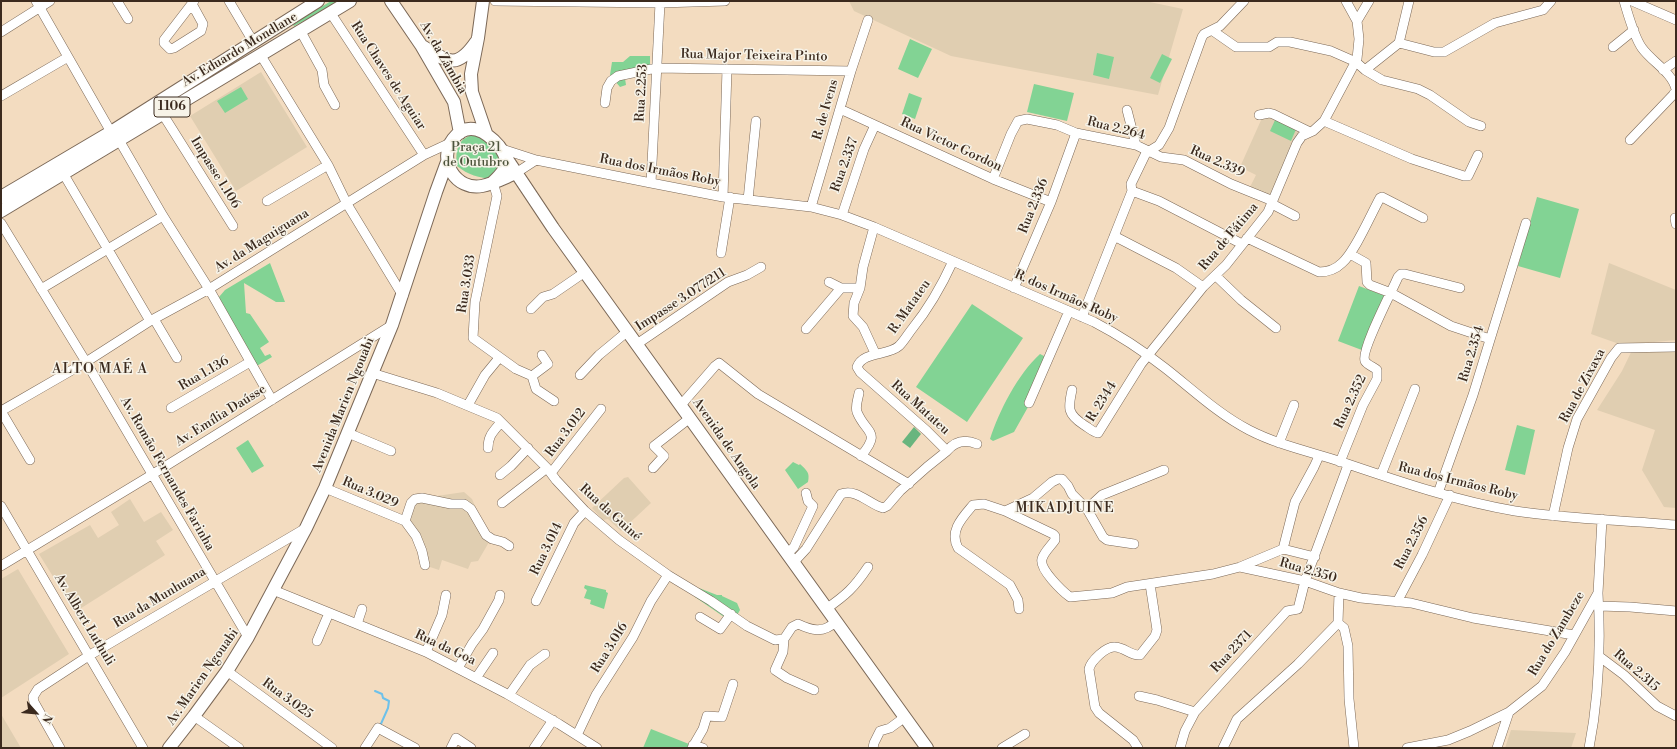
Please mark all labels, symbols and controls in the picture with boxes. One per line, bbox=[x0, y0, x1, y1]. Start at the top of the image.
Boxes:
street label: Av. Eduardo Mondlane bbox=[179, 9, 301, 91]
street label: Rua Chaves de Aguiar bbox=[347, 19, 429, 133]
street label: Av. da Zâmbia bbox=[416, 19, 470, 97]
street label: Rua Major Teixeira Pinto bbox=[680, 47, 828, 65]
street label: Rua 2.253 bbox=[633, 64, 651, 122]
street label: R. de Ivens bbox=[810, 78, 842, 142]
road number: 1106 bbox=[154, 97, 190, 117]
street label: Rua 2.264 bbox=[1085, 114, 1147, 144]
street label: Rua Victor Gordon bbox=[898, 115, 1004, 175]
street label: Impasse 1.106 bbox=[187, 134, 243, 212]
street label: Rua 2.337 bbox=[828, 136, 862, 194]
park label: Praça 21 de Outubro bbox=[443, 140, 509, 171]
street label: Rua 2.339 bbox=[1187, 143, 1247, 181]
street label: Rua dos Irmãos Roby bbox=[598, 152, 722, 190]
street label: Rua 2.336 bbox=[1016, 176, 1052, 236]
street label: Rua de Fátima bbox=[1196, 200, 1262, 274]
street label: Av. da Maguiguana bbox=[212, 206, 312, 276]
street label: Rua 3.033 bbox=[455, 254, 479, 314]
street label: Impasse 3.077/211 bbox=[633, 265, 729, 335]
street label: R. dos Irmãos Roby bbox=[1012, 267, 1120, 327]
street label: R. Matateu bbox=[886, 277, 934, 337]
street label: Rua 2.354 bbox=[1456, 324, 1488, 384]
street label: Avenida Marien Ngouabi bbox=[310, 335, 378, 475]
street label: Rua de Zixaxa bbox=[1557, 346, 1609, 426]
street label: Rua 1.136 bbox=[176, 353, 232, 395]
district label: ALTO MAÉ A bbox=[52, 362, 148, 378]
street label: Rua 2.352 bbox=[1332, 373, 1370, 431]
street label: Rua Matateu bbox=[887, 378, 953, 438]
street label: R. 2344 bbox=[1083, 379, 1121, 425]
street label: Av. Emília Daússe bbox=[173, 382, 269, 450]
street label: Av. Romão Fernandes Farinha bbox=[116, 394, 218, 554]
street label: Avenida de Angola bbox=[689, 395, 763, 493]
street label: Rua 3.012 bbox=[543, 405, 589, 461]
street label: Rua dos Irmãos Roby bbox=[1396, 460, 1520, 504]
street label: Rua 3.029 bbox=[340, 474, 400, 512]
street label: Rua da Guiné bbox=[576, 481, 644, 545]
district label: MIKADJUINE bbox=[1015, 501, 1115, 517]
street label: Rua 2.356 bbox=[1392, 514, 1432, 572]
street label: Rua 3.014 bbox=[528, 520, 566, 578]
street label: Rua 2.350 bbox=[1278, 555, 1338, 587]
street label: Rua da Munhuana bbox=[111, 564, 209, 632]
street label: Av. Albert Luthuli bbox=[51, 571, 117, 669]
street label: Rua do Zambeze bbox=[1526, 589, 1588, 679]
street label: Rua 3.016 bbox=[588, 620, 632, 676]
street label: Av. Marien Ngouabi bbox=[164, 626, 242, 728]
street label: Rua da Goa bbox=[412, 627, 478, 669]
street label: Rua 2371 bbox=[1208, 627, 1256, 677]
street label: Rua 2.315 bbox=[1610, 647, 1662, 695]
street label: Rua 3.025 bbox=[259, 675, 315, 723]
north arrow bbox=[16, 693, 56, 733]
text: N bbox=[38, 711, 55, 725]

